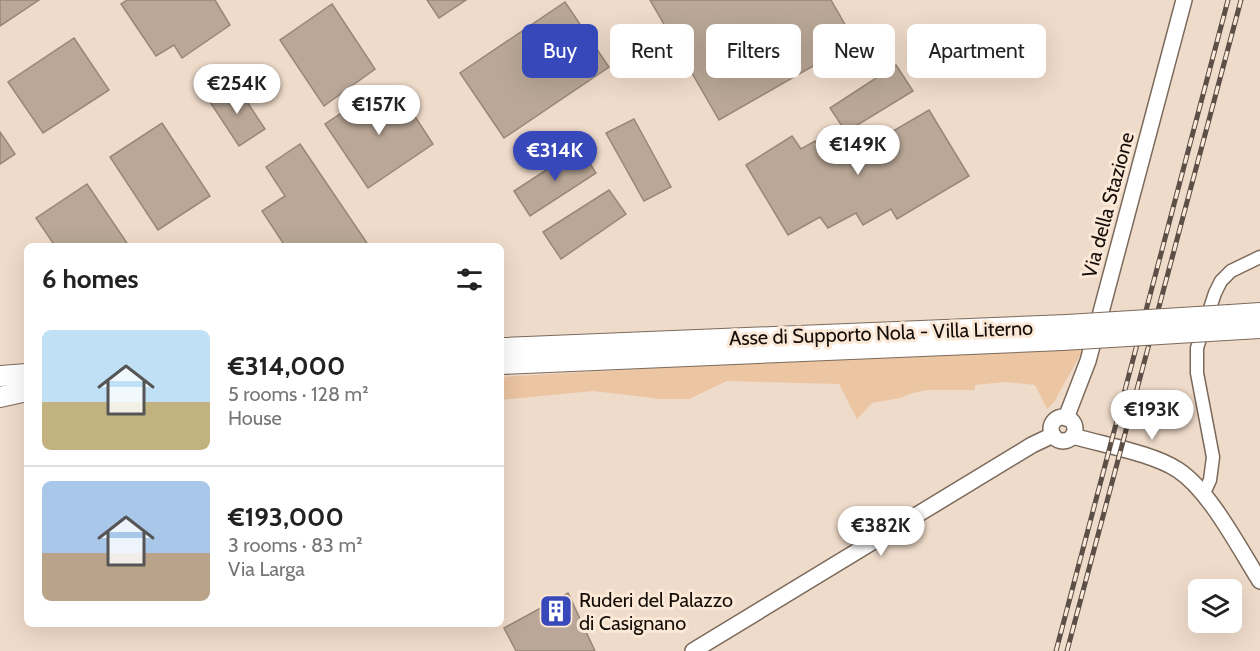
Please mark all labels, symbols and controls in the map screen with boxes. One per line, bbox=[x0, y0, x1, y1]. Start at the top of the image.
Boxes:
chip: Buy bbox=[522, 24, 598, 78]
chip: Rent bbox=[610, 24, 694, 78]
chip: Filters bbox=[706, 24, 801, 78]
chip: New bbox=[813, 24, 895, 78]
chip: Apartment bbox=[907, 24, 1046, 78]
pin: €254K bbox=[195, 64, 279, 115]
text: €254K bbox=[207, 71, 267, 95]
pin: €157K bbox=[337, 85, 421, 136]
text: €157K bbox=[352, 92, 406, 116]
pin: €149K bbox=[816, 125, 900, 176]
street label: Via della Stazione bbox=[1077, 129, 1139, 281]
pin: €314K bbox=[513, 131, 597, 182]
text: €149K bbox=[830, 132, 886, 156]
text: €314K bbox=[527, 138, 583, 162]
text: 6 homes bbox=[42, 263, 139, 295]
icon: filters bbox=[453, 263, 486, 296]
street label: Asse di Supporto Nola - Villa Literno bbox=[728, 316, 1034, 350]
text: €314,000 bbox=[228, 350, 345, 382]
icon: home bbox=[90, 354, 162, 426]
text: 5 rooms · 128 m² bbox=[228, 382, 369, 406]
pin: €193K bbox=[1110, 390, 1194, 441]
text: €193K bbox=[1125, 397, 1179, 421]
text: House bbox=[228, 406, 282, 430]
text: €193,000 bbox=[228, 501, 344, 533]
icon: home bbox=[90, 505, 162, 577]
pin: €382K bbox=[839, 506, 923, 557]
text: €382K bbox=[852, 513, 910, 537]
text: 3 rooms · 83 m² bbox=[228, 533, 363, 557]
text: Via Larga bbox=[228, 557, 305, 581]
map controls bbox=[1188, 579, 1242, 633]
button: layers bbox=[1188, 579, 1242, 633]
place label: Ruderi del Palazzo di Casignano bbox=[579, 588, 733, 635]
building icon: Ruderi del Palazzo di Casignano bbox=[538, 593, 574, 629]

